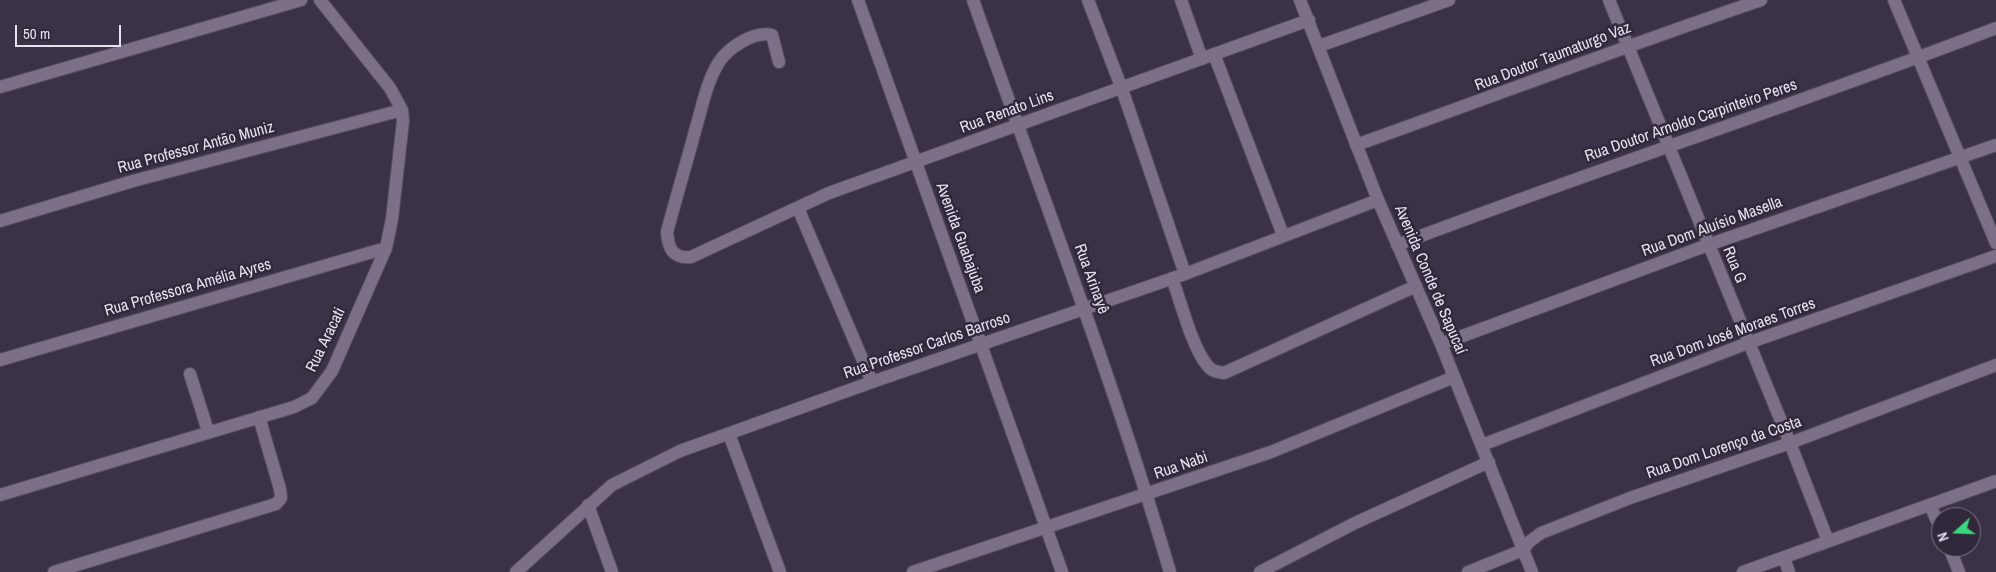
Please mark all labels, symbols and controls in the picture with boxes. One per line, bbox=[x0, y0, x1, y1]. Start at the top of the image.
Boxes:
scale bar bbox=[18, 15, 124, 47]
street label: Rua Doutor Taumaturgo Vaz bbox=[1472, 18, 1634, 96]
text: 50 m bbox=[23, 23, 50, 44]
street label: Rua Doutor Arnoldo Carpinteiro Peres bbox=[1582, 76, 1800, 166]
street label: Rua Renato Lins bbox=[957, 86, 1057, 138]
street label: Rua Professor Antão Muniz bbox=[116, 118, 276, 178]
street label: Avenida Guabajuba bbox=[931, 180, 989, 296]
street label: Rua Dom Aluísio Masella bbox=[1639, 193, 1785, 261]
street label: Avenida Conde de Sapucaí bbox=[1390, 202, 1470, 358]
street label: Rua Arinayê bbox=[1070, 241, 1112, 317]
street label: Rua G bbox=[1718, 244, 1750, 286]
street label: Rua Professora Amélia Ayres bbox=[102, 255, 274, 321]
street label: Rua Dom José Moraes Torres bbox=[1648, 294, 1818, 372]
street label: Rua Aracati bbox=[302, 305, 350, 375]
street label: Rua Professor Carlos Barroso bbox=[841, 308, 1013, 384]
street label: Rua Dom Lorenço da Costa bbox=[1644, 412, 1804, 484]
street label: Rua Nabi bbox=[1152, 448, 1210, 484]
north arrow bbox=[1931, 507, 1981, 557]
text: N bbox=[1933, 530, 1953, 544]

